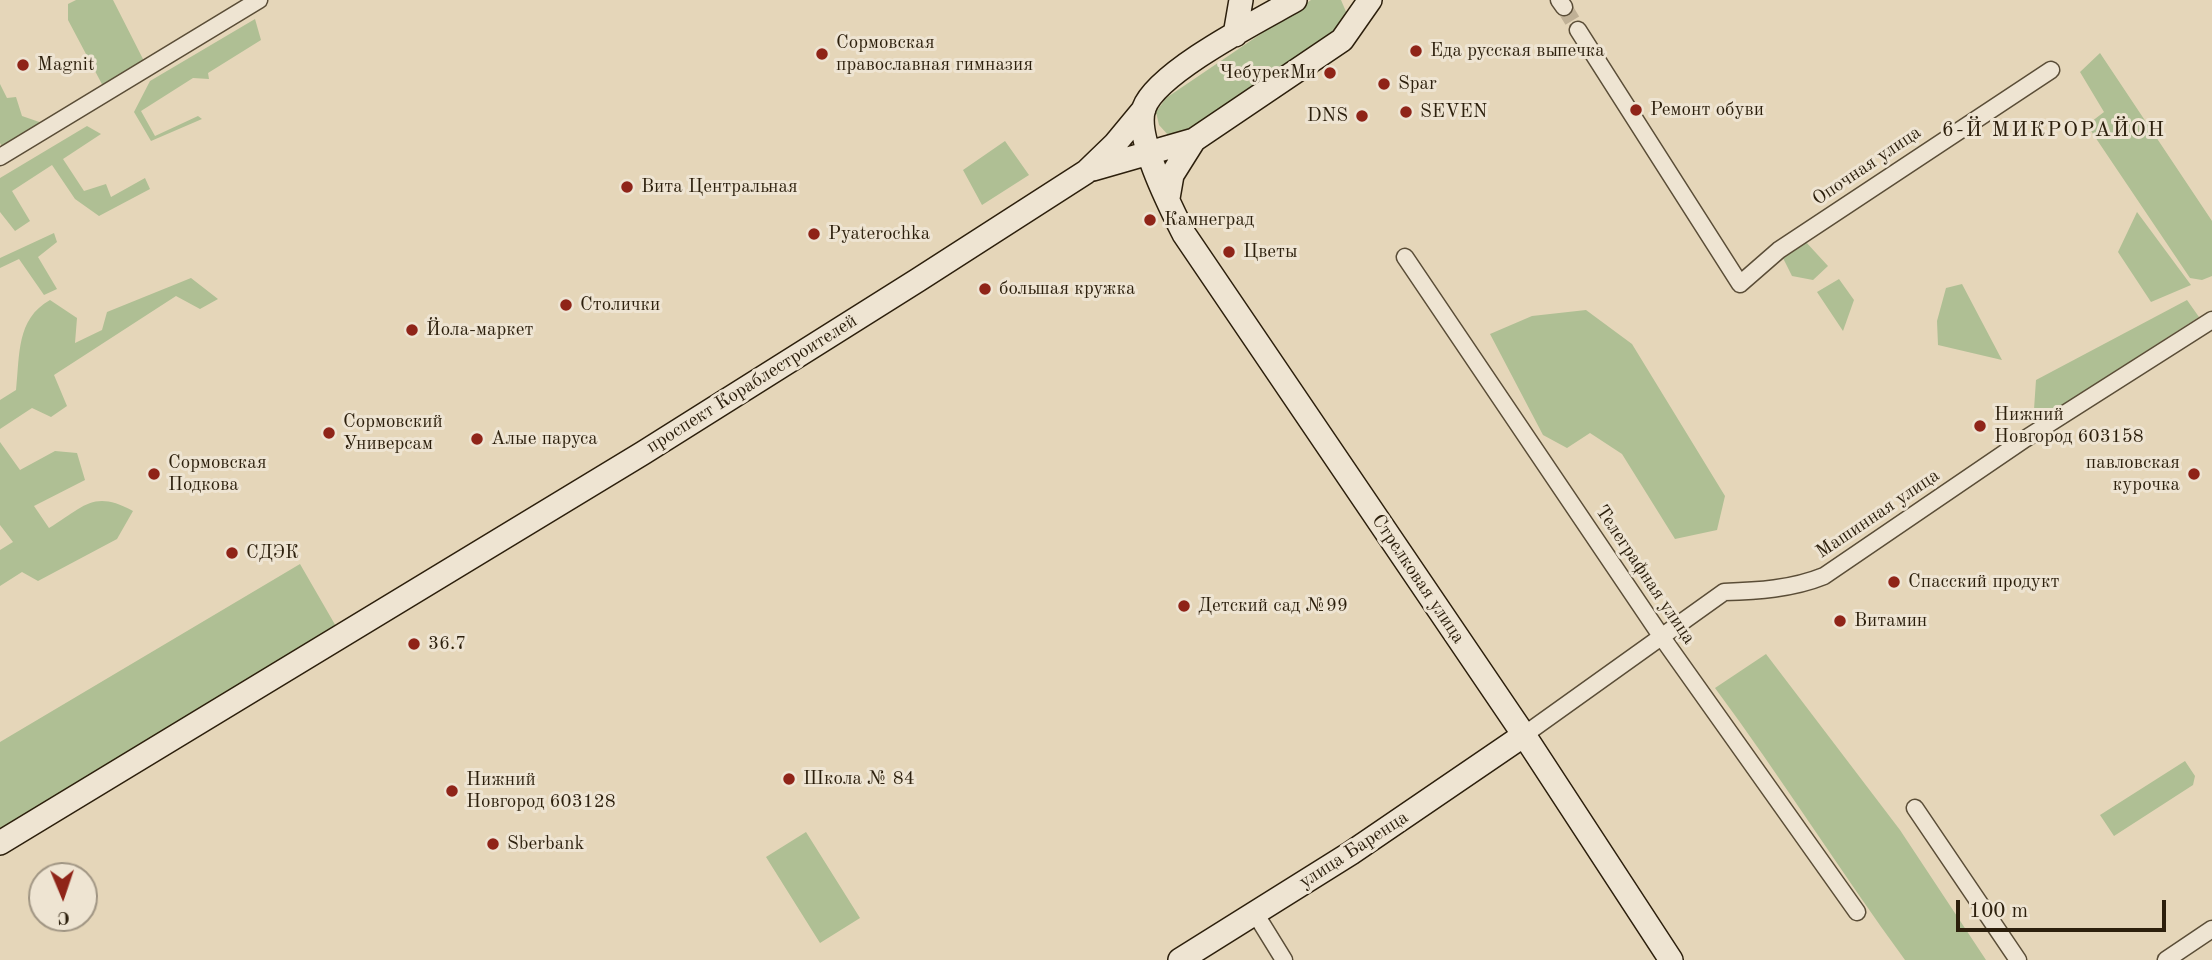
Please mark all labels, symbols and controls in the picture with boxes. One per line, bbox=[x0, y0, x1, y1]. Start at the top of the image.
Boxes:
place label: Сормовская православная гимназия bbox=[836, 32, 1033, 76]
place label: Еда русская выпечка bbox=[1430, 40, 1605, 62]
marker: Еда русская выпечка bbox=[1408, 43, 1424, 59]
marker: Сормовская православная гимназия bbox=[814, 46, 830, 62]
place label: Magnit bbox=[37, 54, 95, 76]
marker: Magnit bbox=[15, 57, 31, 73]
place label: ЧебурекМи bbox=[1220, 62, 1316, 84]
marker: ЧебурекМи bbox=[1322, 65, 1338, 81]
place label: Spar bbox=[1398, 73, 1437, 95]
marker: Spar bbox=[1376, 76, 1392, 92]
place label: Ремонт обуви bbox=[1650, 99, 1764, 121]
place label: SEVEN bbox=[1420, 101, 1487, 123]
marker: Ремонт обуви bbox=[1628, 102, 1644, 118]
marker: SEVEN bbox=[1398, 104, 1414, 120]
place label: DNS bbox=[1307, 105, 1348, 127]
marker: DNS bbox=[1354, 108, 1370, 124]
district label: 6-Й МИКРОРАЙОН bbox=[1944, 117, 2164, 143]
street label: Опочная улица bbox=[1808, 121, 1926, 211]
place label: Вита Центральная bbox=[641, 176, 798, 198]
marker: Вита Центральная bbox=[619, 179, 635, 195]
place label: Камнеград bbox=[1164, 209, 1254, 231]
marker: Камнеград bbox=[1142, 212, 1158, 228]
place label: Pyaterochka bbox=[828, 223, 930, 245]
marker: Pyaterochka bbox=[806, 226, 822, 242]
place label: Цветы bbox=[1243, 241, 1298, 263]
marker: Цветы bbox=[1221, 244, 1237, 260]
place label: большая кружка bbox=[999, 278, 1135, 300]
marker: большая кружка bbox=[977, 281, 993, 297]
place label: Столички bbox=[580, 294, 660, 316]
marker: Столички bbox=[558, 297, 574, 313]
street label: проспект Кораблестроителей bbox=[642, 310, 862, 458]
place label: Йола-маркет bbox=[426, 319, 533, 341]
marker: Йола-маркет bbox=[404, 322, 420, 338]
place label: Нижний Новгород 603158 bbox=[1994, 404, 2144, 448]
place label: Сормовский Универсам bbox=[343, 411, 443, 455]
marker: Нижний Новгород 603158 bbox=[1972, 418, 1988, 434]
marker: Сормовский Универсам bbox=[321, 425, 337, 441]
place label: Алые паруса bbox=[491, 428, 598, 450]
marker: Алые паруса bbox=[469, 431, 485, 447]
place label: Сормовская Подкова bbox=[168, 452, 267, 496]
place label: павловская курочка bbox=[2086, 452, 2180, 496]
street label: Машинная улица bbox=[1812, 464, 1944, 564]
marker: Сормовская Подкова bbox=[146, 466, 162, 482]
marker: павловская курочка bbox=[2186, 466, 2202, 482]
street label: Телеграфная улица bbox=[1590, 501, 1700, 649]
street label: Стрелковая улица bbox=[1366, 510, 1470, 648]
place label: СДЭК bbox=[246, 542, 299, 564]
marker: СДЭК bbox=[224, 545, 240, 561]
place label: Спасский продукт bbox=[1908, 571, 2059, 593]
marker: Спасский продукт bbox=[1886, 574, 1902, 590]
place label: Детский сад №99 bbox=[1198, 595, 1348, 617]
marker: Детский сад №99 bbox=[1176, 598, 1192, 614]
place label: Витамин bbox=[1854, 610, 1927, 632]
marker: Витамин bbox=[1832, 613, 1848, 629]
place label: 36.7 bbox=[428, 633, 466, 655]
marker: 36.7 bbox=[406, 636, 422, 652]
place label: Школа № 84 bbox=[803, 768, 915, 790]
place label: Нижний Новгород 603128 bbox=[466, 769, 616, 813]
marker: Школа № 84 bbox=[781, 771, 797, 787]
marker: Нижний Новгород 603128 bbox=[444, 783, 460, 799]
street label: улица Баренца bbox=[1295, 806, 1413, 894]
place label: Sberbank bbox=[507, 833, 584, 855]
marker: Sberbank bbox=[485, 836, 501, 852]
north arrow bbox=[28, 862, 98, 932]
scale bar bbox=[1960, 886, 2170, 930]
text: 100 m bbox=[1969, 901, 2028, 922]
text: С bbox=[57, 907, 70, 926]

